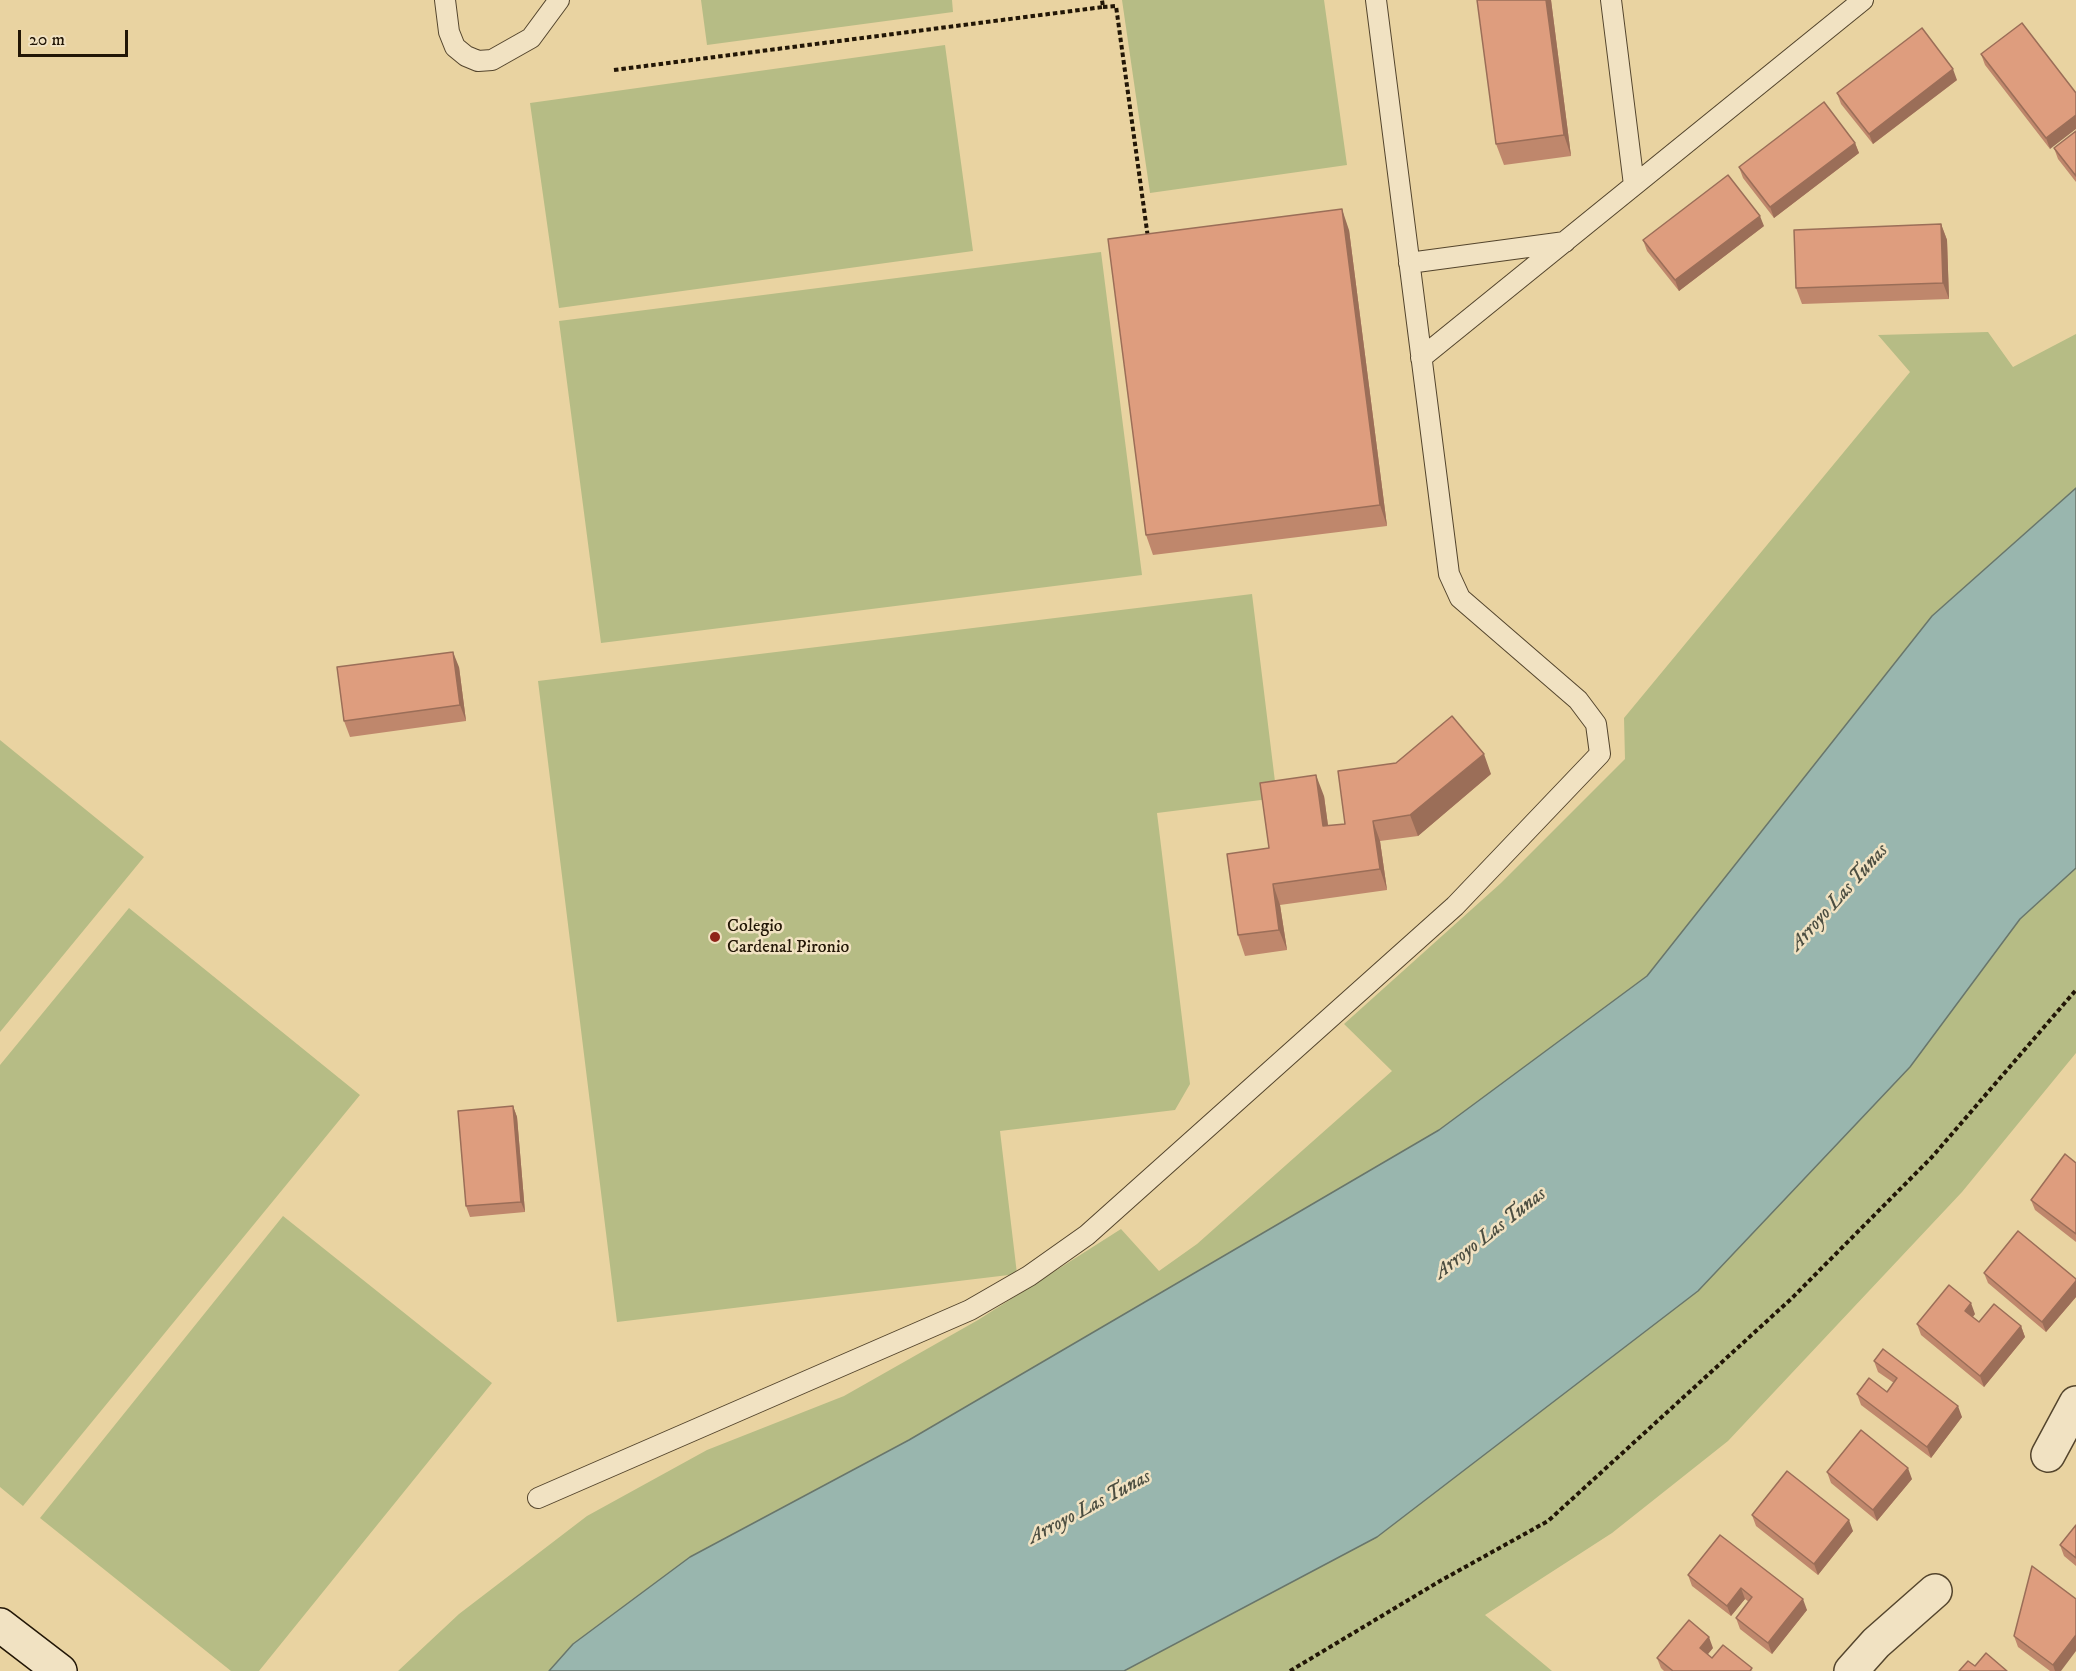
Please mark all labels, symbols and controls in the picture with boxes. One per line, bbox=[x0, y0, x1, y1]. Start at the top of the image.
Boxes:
scale bar bbox=[21, 18, 130, 56]
text: 20 m bbox=[29, 29, 65, 51]
water label: Arroyo Las Tunas bbox=[1786, 840, 1894, 956]
place label: Colegio Cardenal Pironio bbox=[727, 916, 849, 958]
marker: Colegio Cardenal Pironio bbox=[708, 930, 722, 944]
water label: Arroyo Las Tunas bbox=[1430, 1183, 1552, 1285]
water label: Arroyo Las Tunas bbox=[1025, 1466, 1155, 1550]

